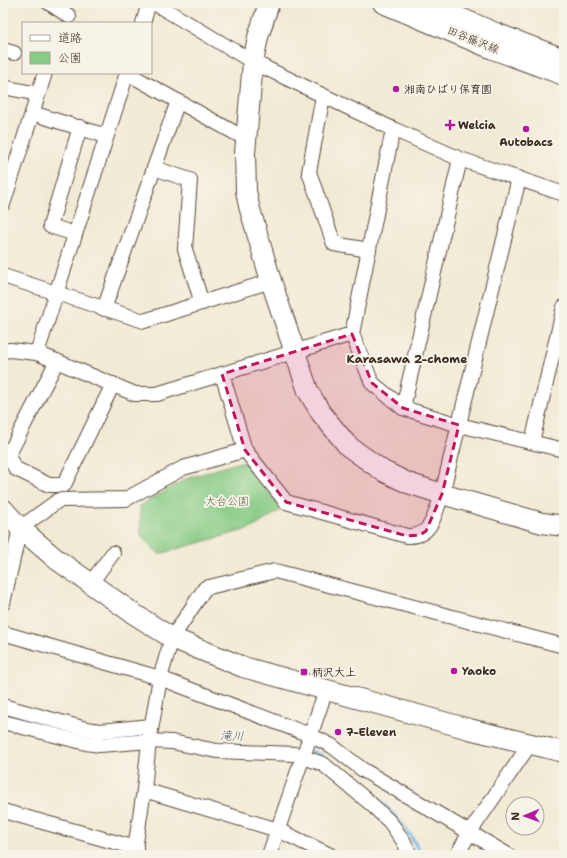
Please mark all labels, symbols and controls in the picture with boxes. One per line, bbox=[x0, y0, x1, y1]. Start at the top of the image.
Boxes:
legend bbox=[22, 22, 152, 74]
street label: 田谷藤沢線 bbox=[445, 23, 501, 57]
text: 道路 bbox=[58, 30, 82, 46]
text: 公園 bbox=[58, 50, 82, 66]
place label: 湘南ひばり保育園 bbox=[404, 82, 492, 97]
marker: 湘南ひばり保育園 bbox=[391, 84, 401, 94]
place label: Welcia bbox=[458, 118, 496, 133]
marker: Welcia bbox=[445, 120, 455, 130]
marker: Autobacs bbox=[521, 124, 531, 134]
place label: Autobacs bbox=[499, 135, 553, 150]
district label: Karasawa 2-chome bbox=[347, 351, 467, 367]
park label: 大台公園 bbox=[205, 494, 249, 509]
place label: Yaoko bbox=[462, 664, 496, 679]
place label: 柄沢大上 bbox=[312, 665, 356, 680]
marker: Yaoko bbox=[449, 666, 459, 676]
marker: 柄沢大上 bbox=[299, 667, 309, 677]
place label: 7-Eleven bbox=[346, 725, 397, 740]
marker: 7-Eleven bbox=[333, 727, 343, 737]
water label: 滝川 bbox=[220, 728, 244, 744]
north arrow bbox=[505, 796, 545, 836]
text: N bbox=[508, 811, 523, 821]

